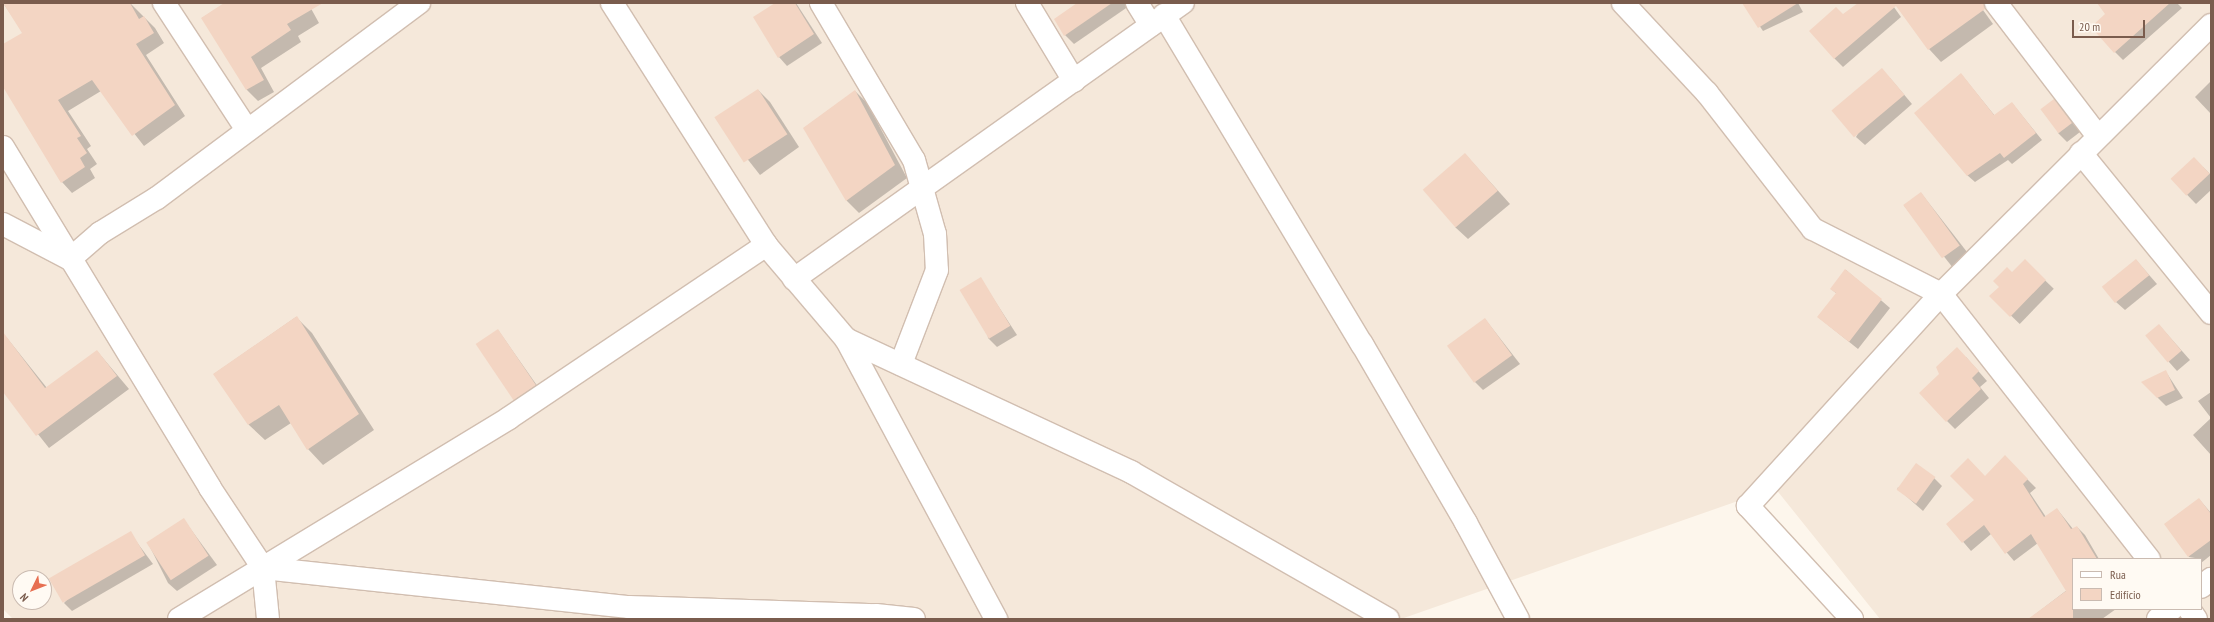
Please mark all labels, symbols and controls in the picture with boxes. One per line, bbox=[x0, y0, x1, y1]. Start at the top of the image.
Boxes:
scale bar bbox=[2074, 12, 2147, 38]
text: 20 m bbox=[2079, 19, 2100, 34]
legend bbox=[2072, 558, 2202, 610]
text: Rua bbox=[2110, 567, 2126, 582]
north arrow bbox=[12, 570, 52, 610]
text: Edifício bbox=[2110, 587, 2141, 602]
text: N bbox=[17, 591, 31, 604]

